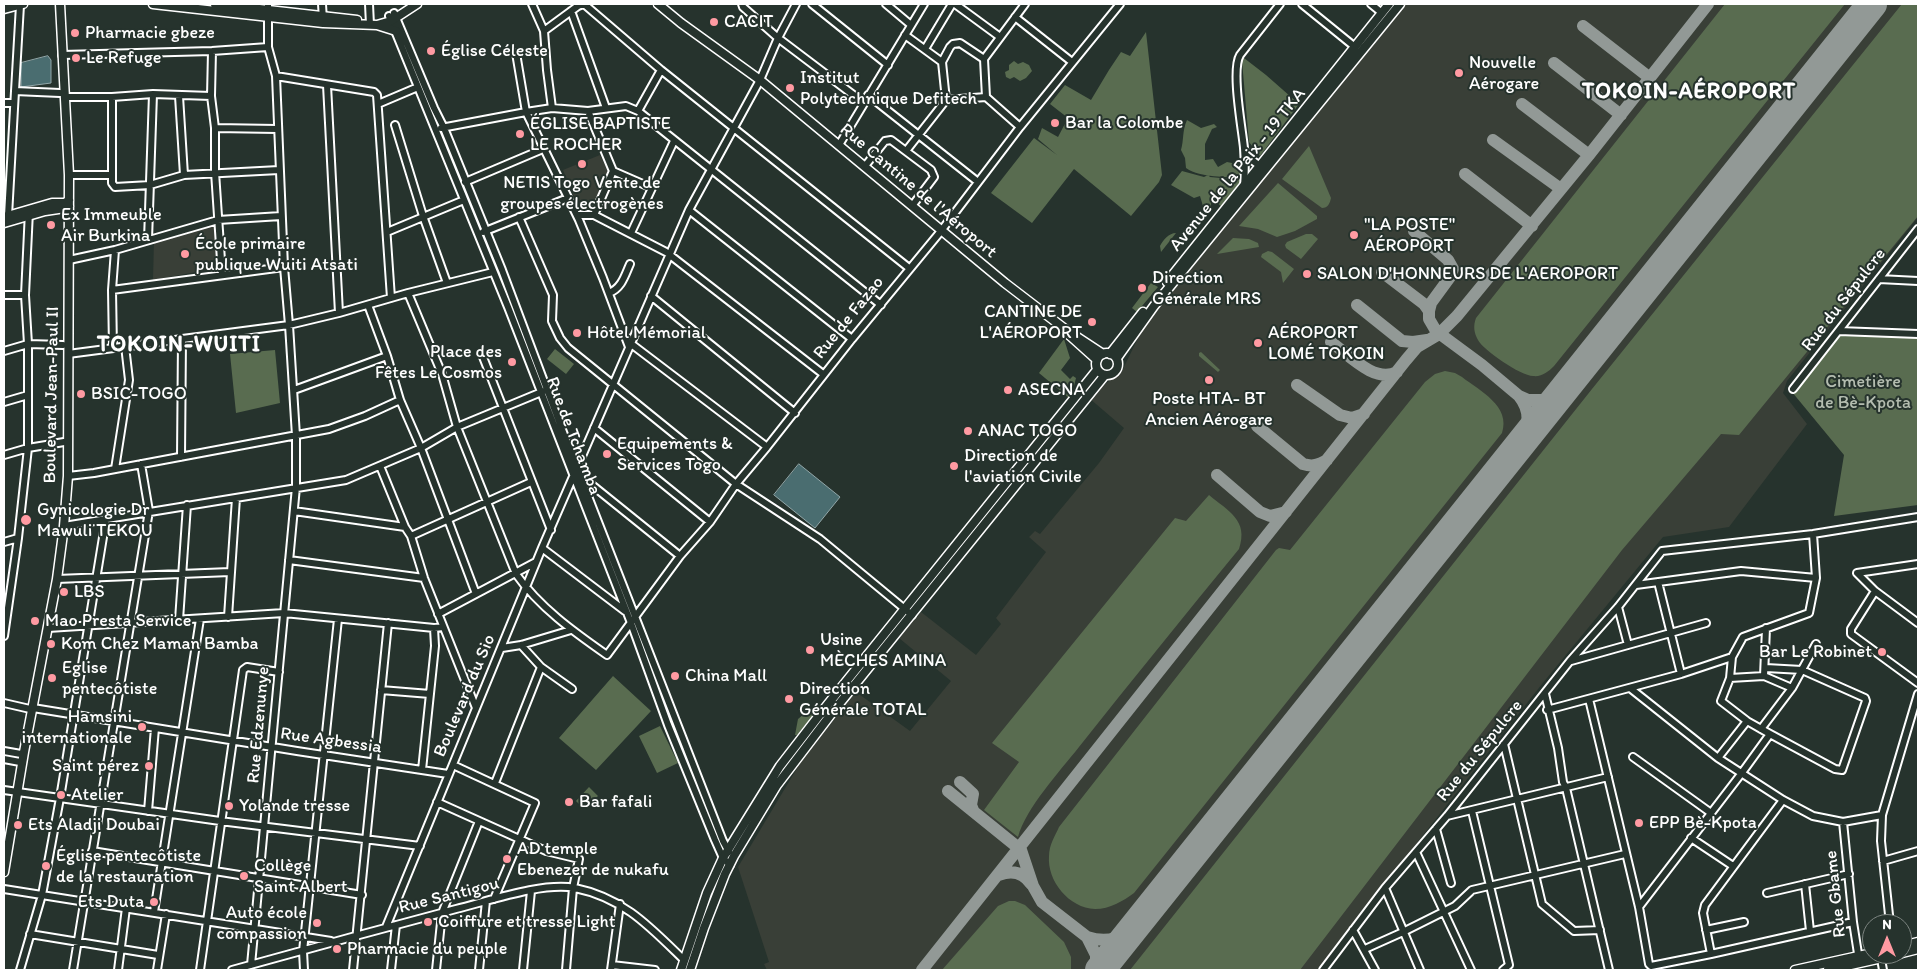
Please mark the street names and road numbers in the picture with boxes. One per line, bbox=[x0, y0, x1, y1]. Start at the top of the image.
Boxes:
street label: Avenue de la Paix - 19 TKA bbox=[1165, 84, 1311, 256]
street label: Rue Cantine de l'Aéroport bbox=[835, 119, 1001, 263]
street label: Rue du Sépulcre bbox=[1797, 244, 1891, 356]
street label: Rue de Fazao bbox=[809, 272, 889, 364]
street label: Boulevard Jean-Paul II bbox=[40, 306, 64, 484]
street label: Rue de Tchamba bbox=[541, 374, 605, 498]
street label: Boulevard du Sio bbox=[429, 631, 501, 761]
street label: Rue Edzenunye bbox=[243, 666, 275, 784]
street label: Rue du Sépulcre bbox=[1432, 696, 1528, 806]
street label: Rue Agbessia bbox=[279, 723, 383, 759]
street label: Rue Gbame bbox=[1821, 849, 1851, 939]
street label: Rue Santigou bbox=[397, 873, 501, 919]

